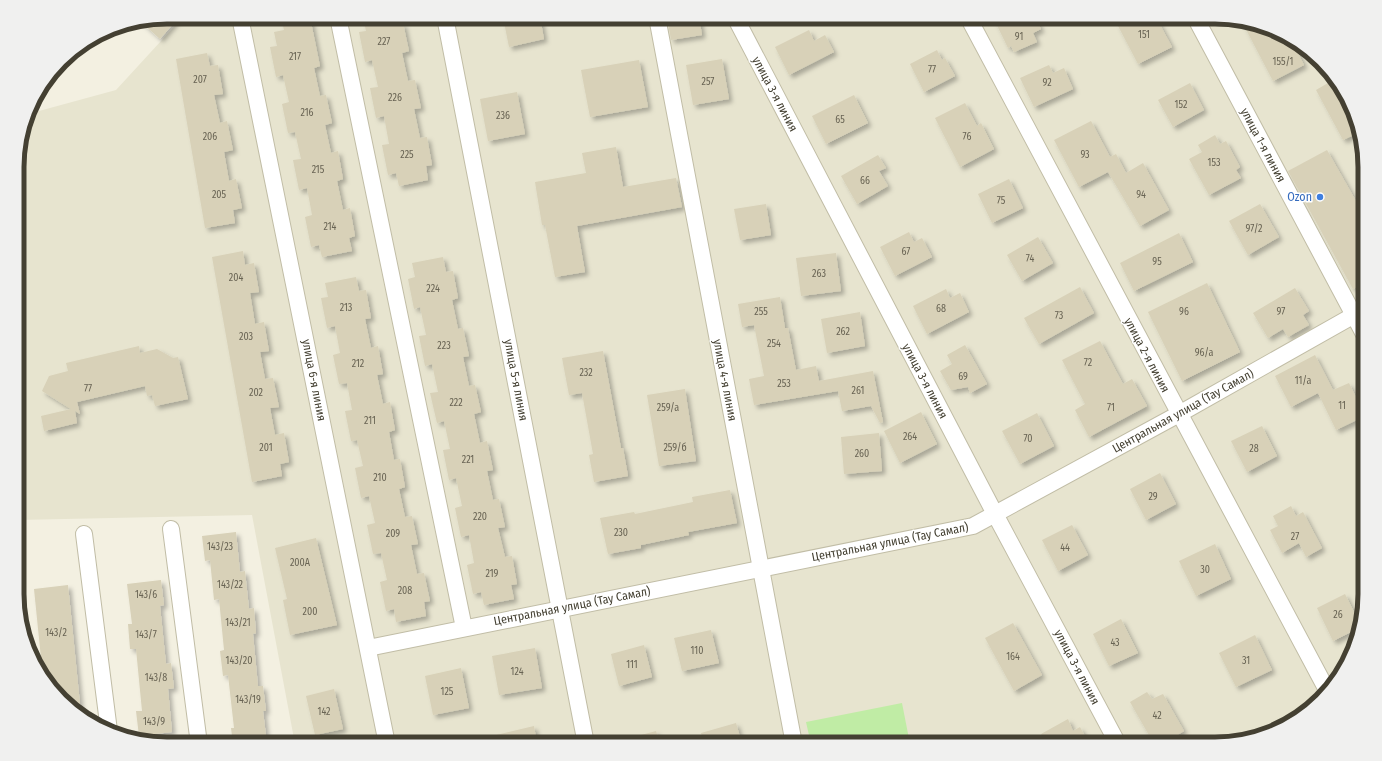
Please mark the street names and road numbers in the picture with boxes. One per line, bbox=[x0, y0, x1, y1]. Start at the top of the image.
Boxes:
street label: улица 3-я линия bbox=[749, 54, 801, 134]
street label: улица 1-я линия bbox=[1238, 106, 1288, 184]
street label: улица 2-я линия bbox=[1121, 315, 1173, 395]
street label: улица 6-я линия bbox=[299, 338, 329, 422]
street label: улица 5-я линия bbox=[501, 338, 531, 422]
street label: улица 4-я линия bbox=[710, 338, 740, 422]
street label: улица 3-я линия bbox=[899, 341, 951, 421]
street label: Центральная улица (Тау Самал) bbox=[1110, 366, 1256, 456]
street label: Центральная улица (Тау Самал) bbox=[810, 520, 970, 564]
street label: Центральная улица (Тау Самал) bbox=[492, 584, 652, 628]
street label: улица 3-я линия bbox=[1051, 627, 1103, 707]

